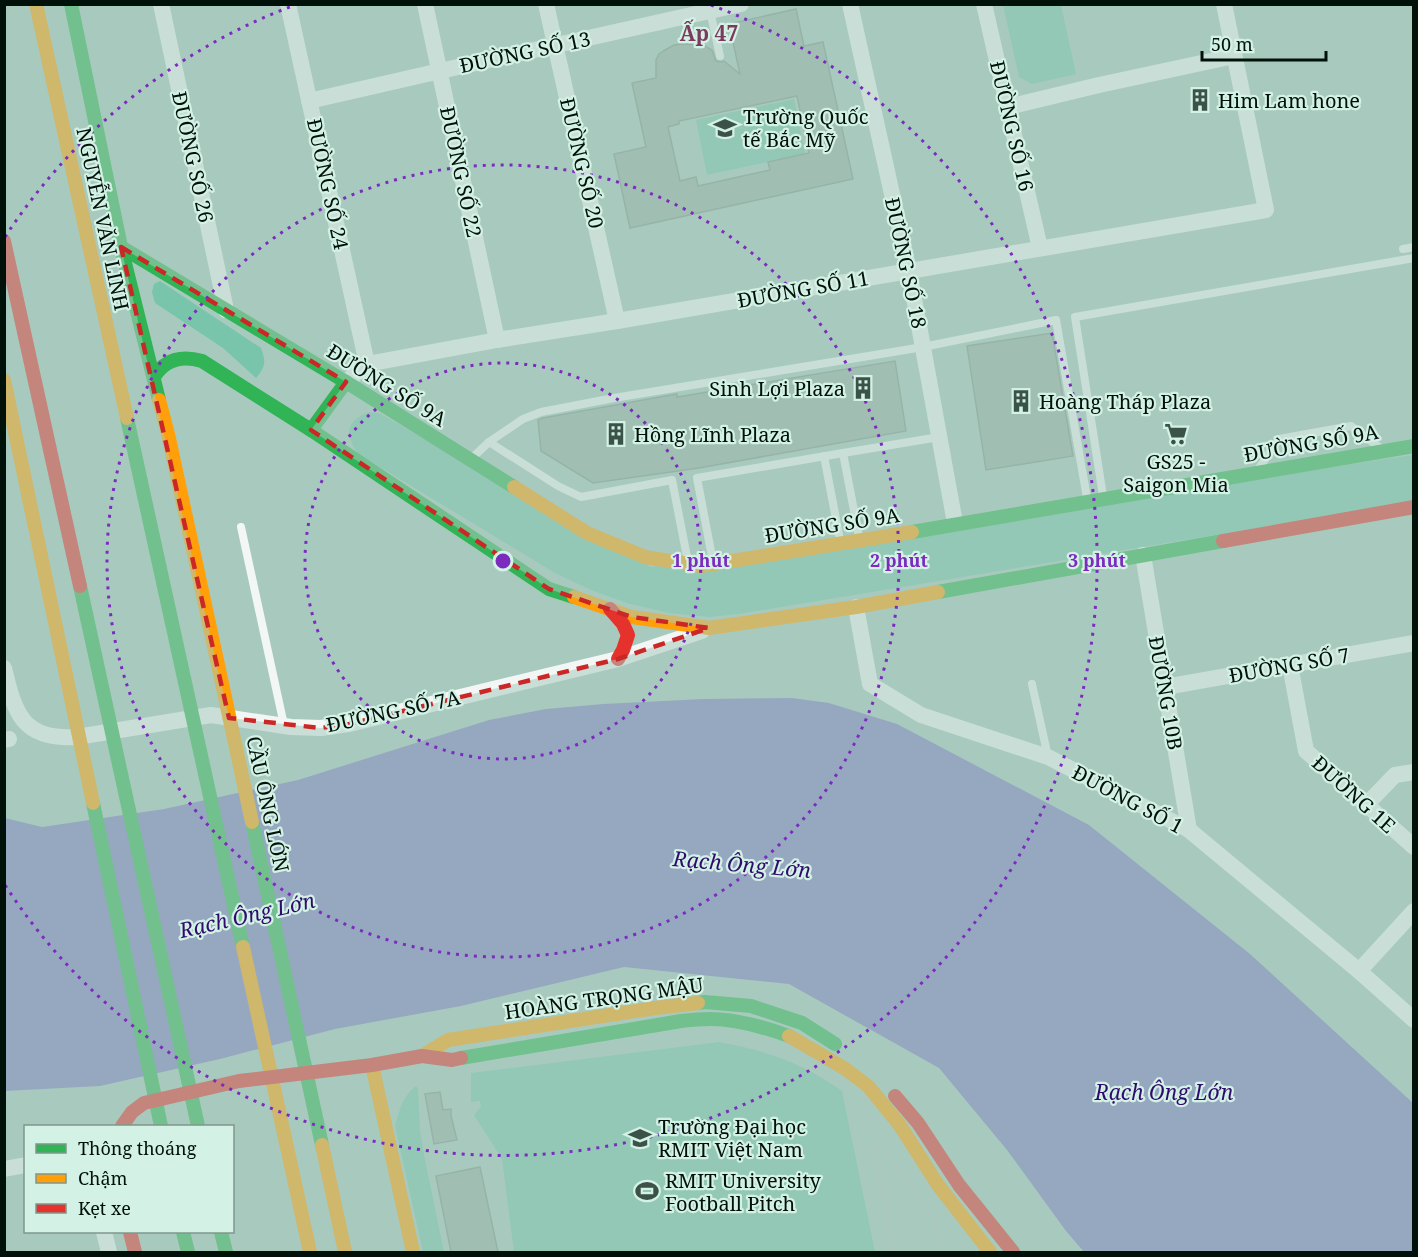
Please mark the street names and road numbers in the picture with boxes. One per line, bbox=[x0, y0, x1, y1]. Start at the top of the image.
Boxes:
street label: ĐƯỜNG SỐ 13 bbox=[457, 25, 593, 79]
street label: ĐƯỜNG SỐ 16 bbox=[984, 58, 1040, 194]
street label: ĐƯỜNG SỐ 26 bbox=[166, 89, 220, 225]
street label: ĐƯỜNG SỐ 20 bbox=[554, 95, 610, 231]
street label: ĐƯỜNG SỐ 22 bbox=[434, 104, 488, 240]
street label: ĐƯỜNG SỐ 24 bbox=[301, 116, 355, 252]
street label: NGUYỄN VĂN LINH bbox=[70, 125, 136, 313]
street label: ĐƯỜNG SỐ 18 bbox=[879, 195, 933, 331]
street label: ĐƯỜNG SỐ 11 bbox=[735, 264, 871, 314]
street label: ĐƯỜNG SỐ 9A bbox=[322, 337, 453, 433]
street label: ĐƯỜNG SỐ 9A bbox=[1242, 418, 1381, 468]
street label: ĐƯỜNG SỐ 9A bbox=[763, 501, 902, 549]
street label: ĐƯỜNG 10B bbox=[1143, 634, 1189, 752]
street label: ĐƯỜNG SỐ 7 bbox=[1227, 641, 1351, 689]
street label: ĐƯỜNG SỐ 7A bbox=[324, 683, 463, 738]
street label: CẦU ÔNG LỚN bbox=[240, 734, 296, 874]
street label: ĐƯỜNG 1E bbox=[1306, 749, 1402, 839]
street label: ĐƯỜNG SỐ 1 bbox=[1068, 758, 1188, 840]
street label: HOÀNG TRỌNG MẬU bbox=[503, 971, 706, 1025]

